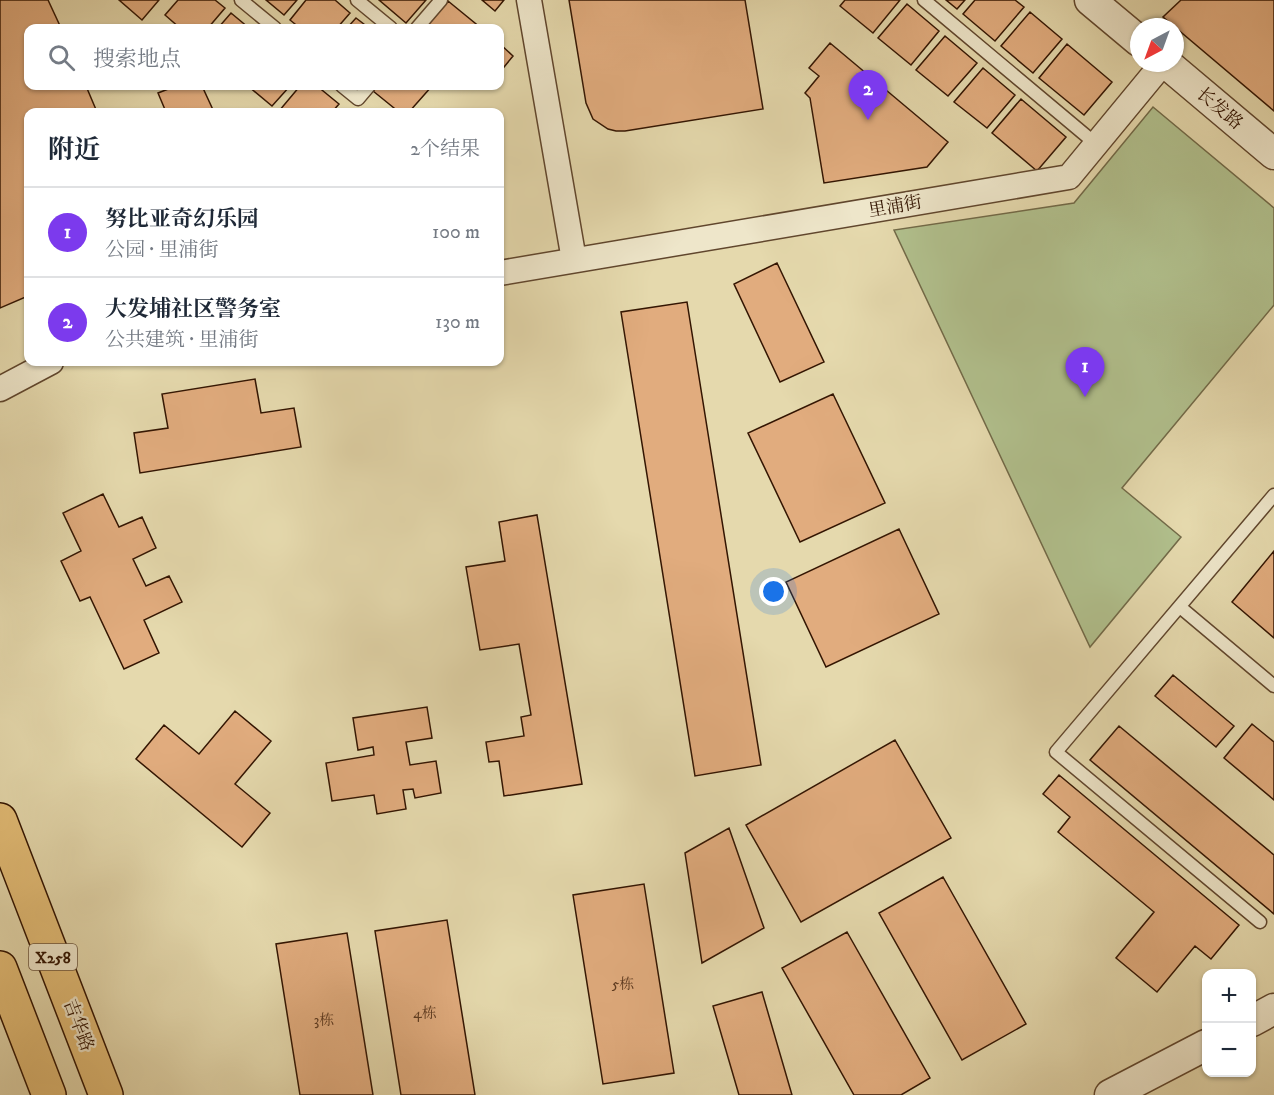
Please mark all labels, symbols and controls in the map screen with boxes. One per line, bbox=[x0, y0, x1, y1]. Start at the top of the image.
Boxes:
north arrow bbox=[1130, 18, 1184, 72]
search box bbox=[24, 24, 504, 90]
icon: search bbox=[45, 41, 78, 74]
text: 搜索地点 bbox=[93, 46, 181, 73]
pin: 2 bbox=[848, 70, 888, 120]
street label: 长发路 bbox=[1192, 83, 1247, 135]
text: 附近 bbox=[48, 134, 100, 167]
text: 2个结果 bbox=[410, 137, 480, 162]
street label: 里浦街 bbox=[867, 191, 924, 223]
text: 努比亚奇幻乐园 bbox=[105, 206, 259, 233]
text: 1 bbox=[64, 220, 71, 245]
text: 100 m bbox=[432, 220, 480, 245]
text: 公园 · 里浦街 bbox=[105, 238, 218, 263]
text: 大发埔社区警务室 bbox=[105, 296, 281, 323]
text: 2 bbox=[63, 310, 72, 335]
text: 130 m bbox=[435, 310, 480, 335]
text: 公共建筑 · 里浦街 bbox=[105, 328, 258, 353]
pin: 1 bbox=[1066, 348, 1104, 397]
your location bbox=[759, 577, 788, 606]
road number: X258 bbox=[29, 944, 77, 970]
map controls bbox=[1202, 969, 1256, 1077]
button: + bbox=[1202, 969, 1256, 1023]
house number: 5栋 bbox=[612, 975, 634, 994]
street label: 吉华路 bbox=[58, 996, 98, 1055]
house number: 4栋 bbox=[413, 1004, 437, 1023]
house number: 3栋 bbox=[314, 1011, 334, 1030]
button: − bbox=[1202, 1023, 1256, 1077]

